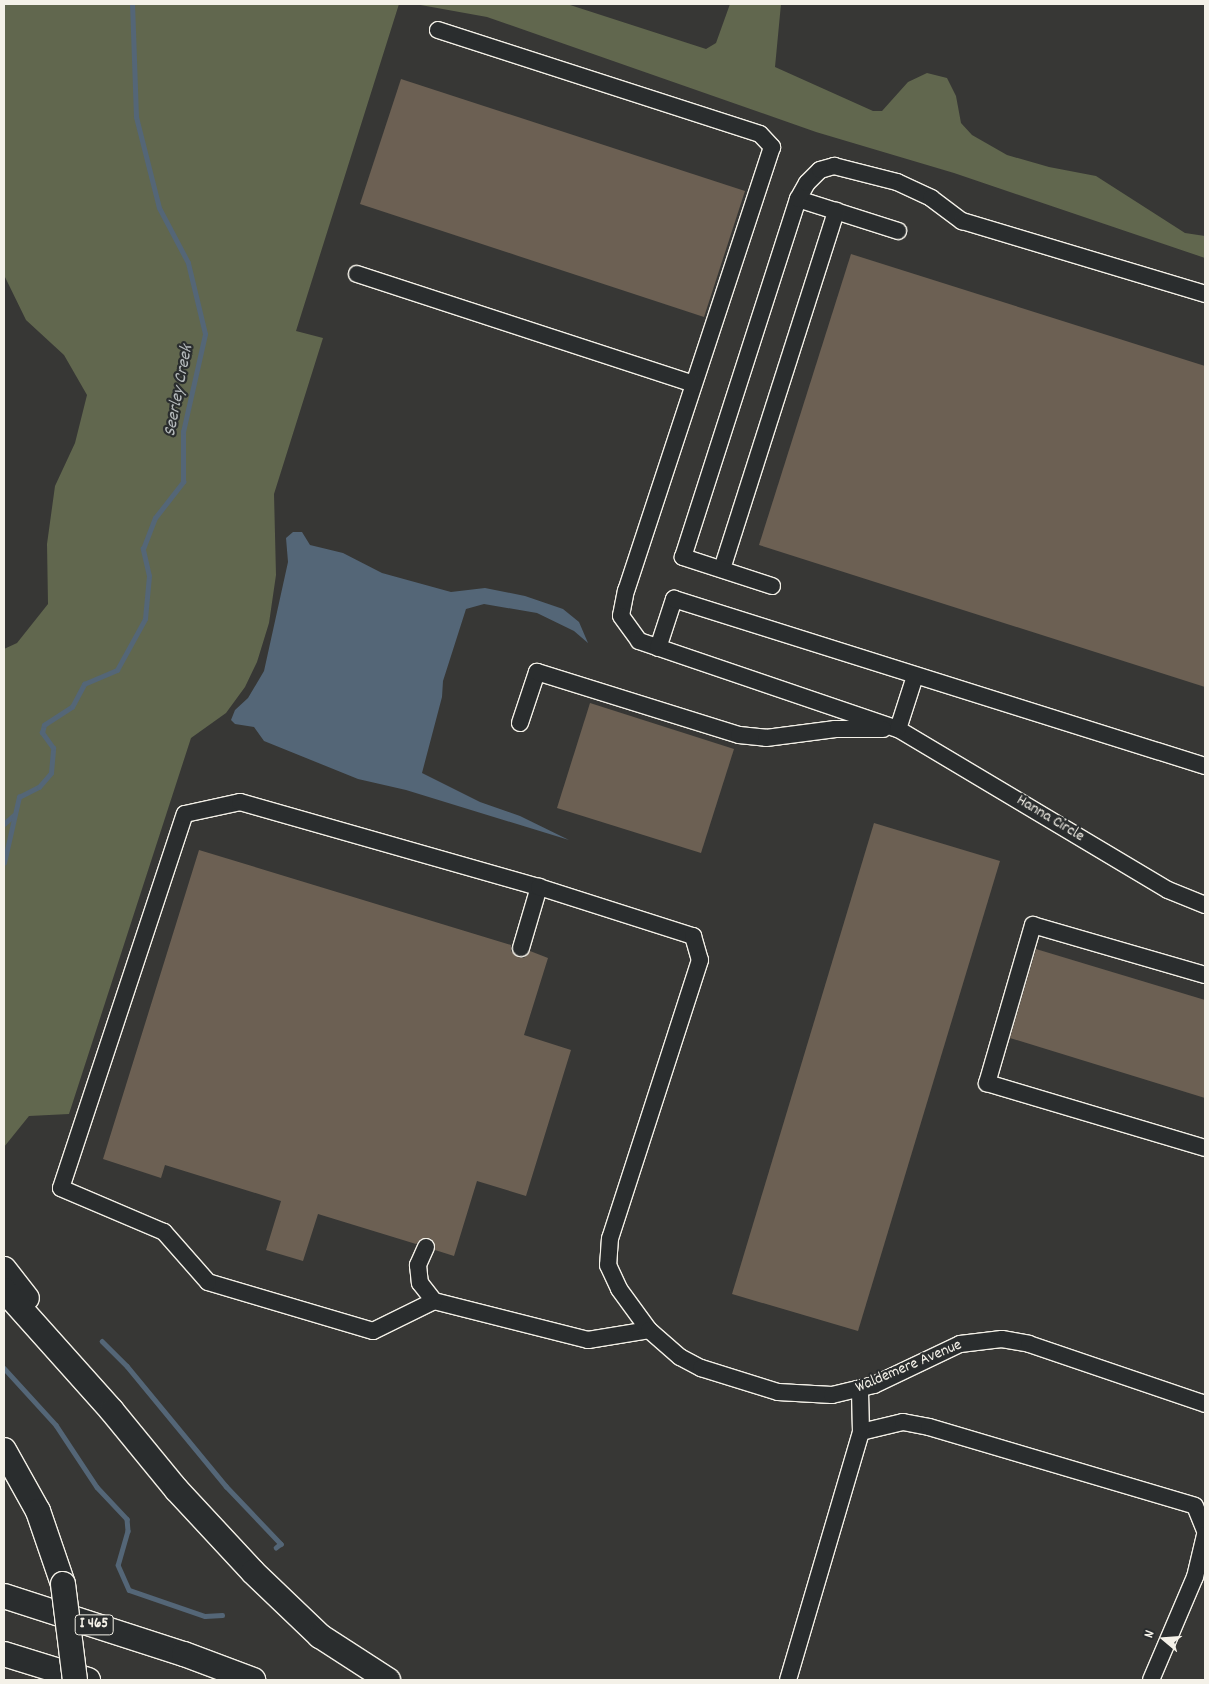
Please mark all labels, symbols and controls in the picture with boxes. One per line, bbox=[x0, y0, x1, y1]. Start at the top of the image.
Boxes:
water label: Seerley Creek bbox=[161, 343, 199, 439]
street label: Hanna Circle bbox=[1013, 791, 1087, 847]
street label: Waldemere Avenue bbox=[853, 1336, 965, 1398]
road number: I 465 bbox=[74, 1612, 114, 1638]
north arrow bbox=[1139, 1614, 1189, 1664]
text: N bbox=[1139, 1628, 1160, 1641]

